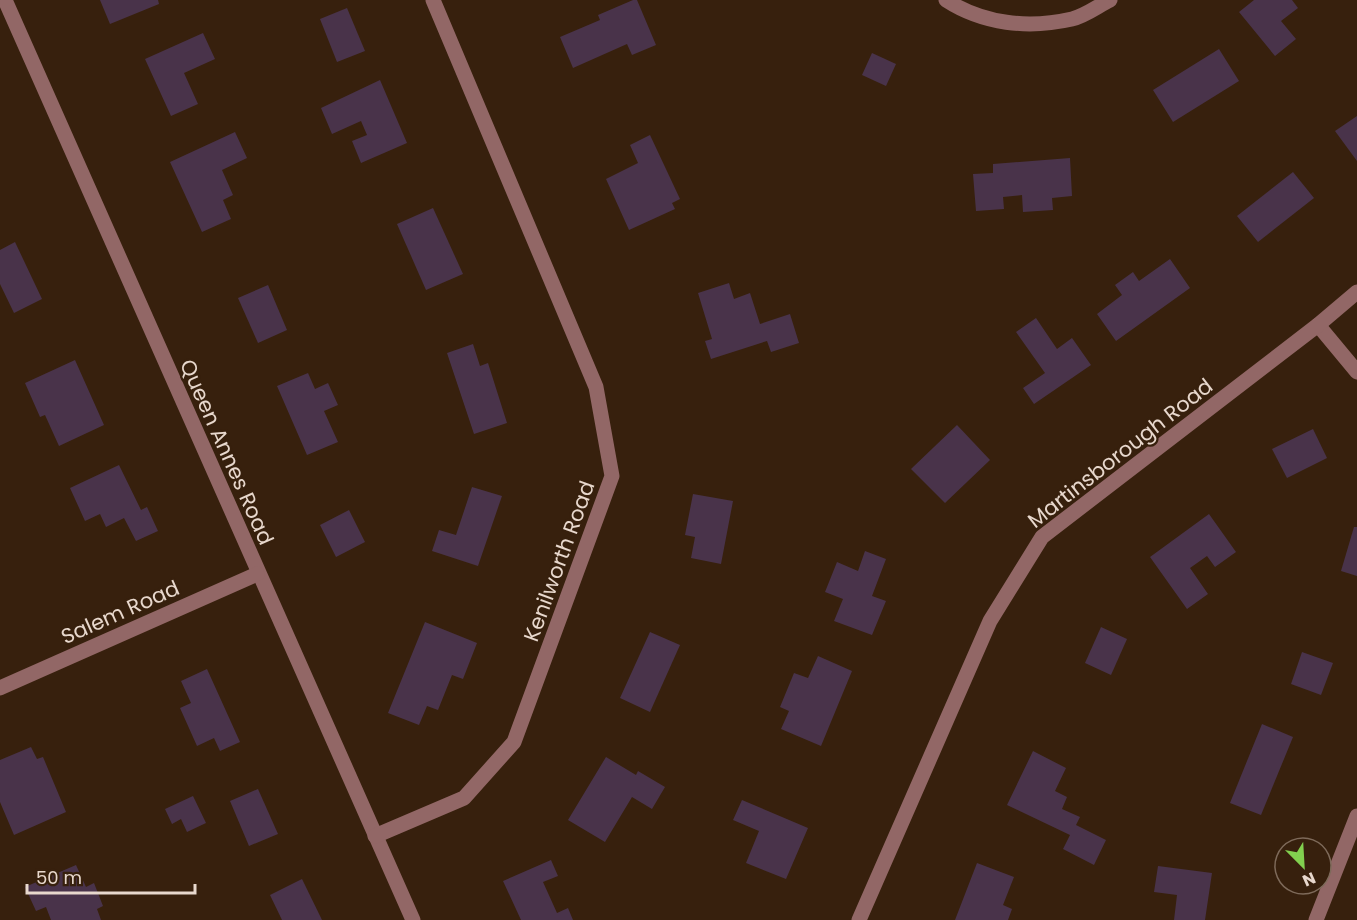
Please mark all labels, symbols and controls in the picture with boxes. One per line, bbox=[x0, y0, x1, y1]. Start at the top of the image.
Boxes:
street label: Queen Annes Road bbox=[173, 355, 281, 549]
street label: Martinsborough Road bbox=[1021, 372, 1219, 534]
street label: Kenilworth Road bbox=[516, 477, 602, 645]
street label: Salem Road bbox=[56, 573, 184, 651]
north arrow bbox=[1273, 836, 1333, 896]
scale bar bbox=[27, 857, 195, 895]
text: 50 m bbox=[36, 865, 82, 890]
text: N bbox=[1299, 866, 1319, 892]

